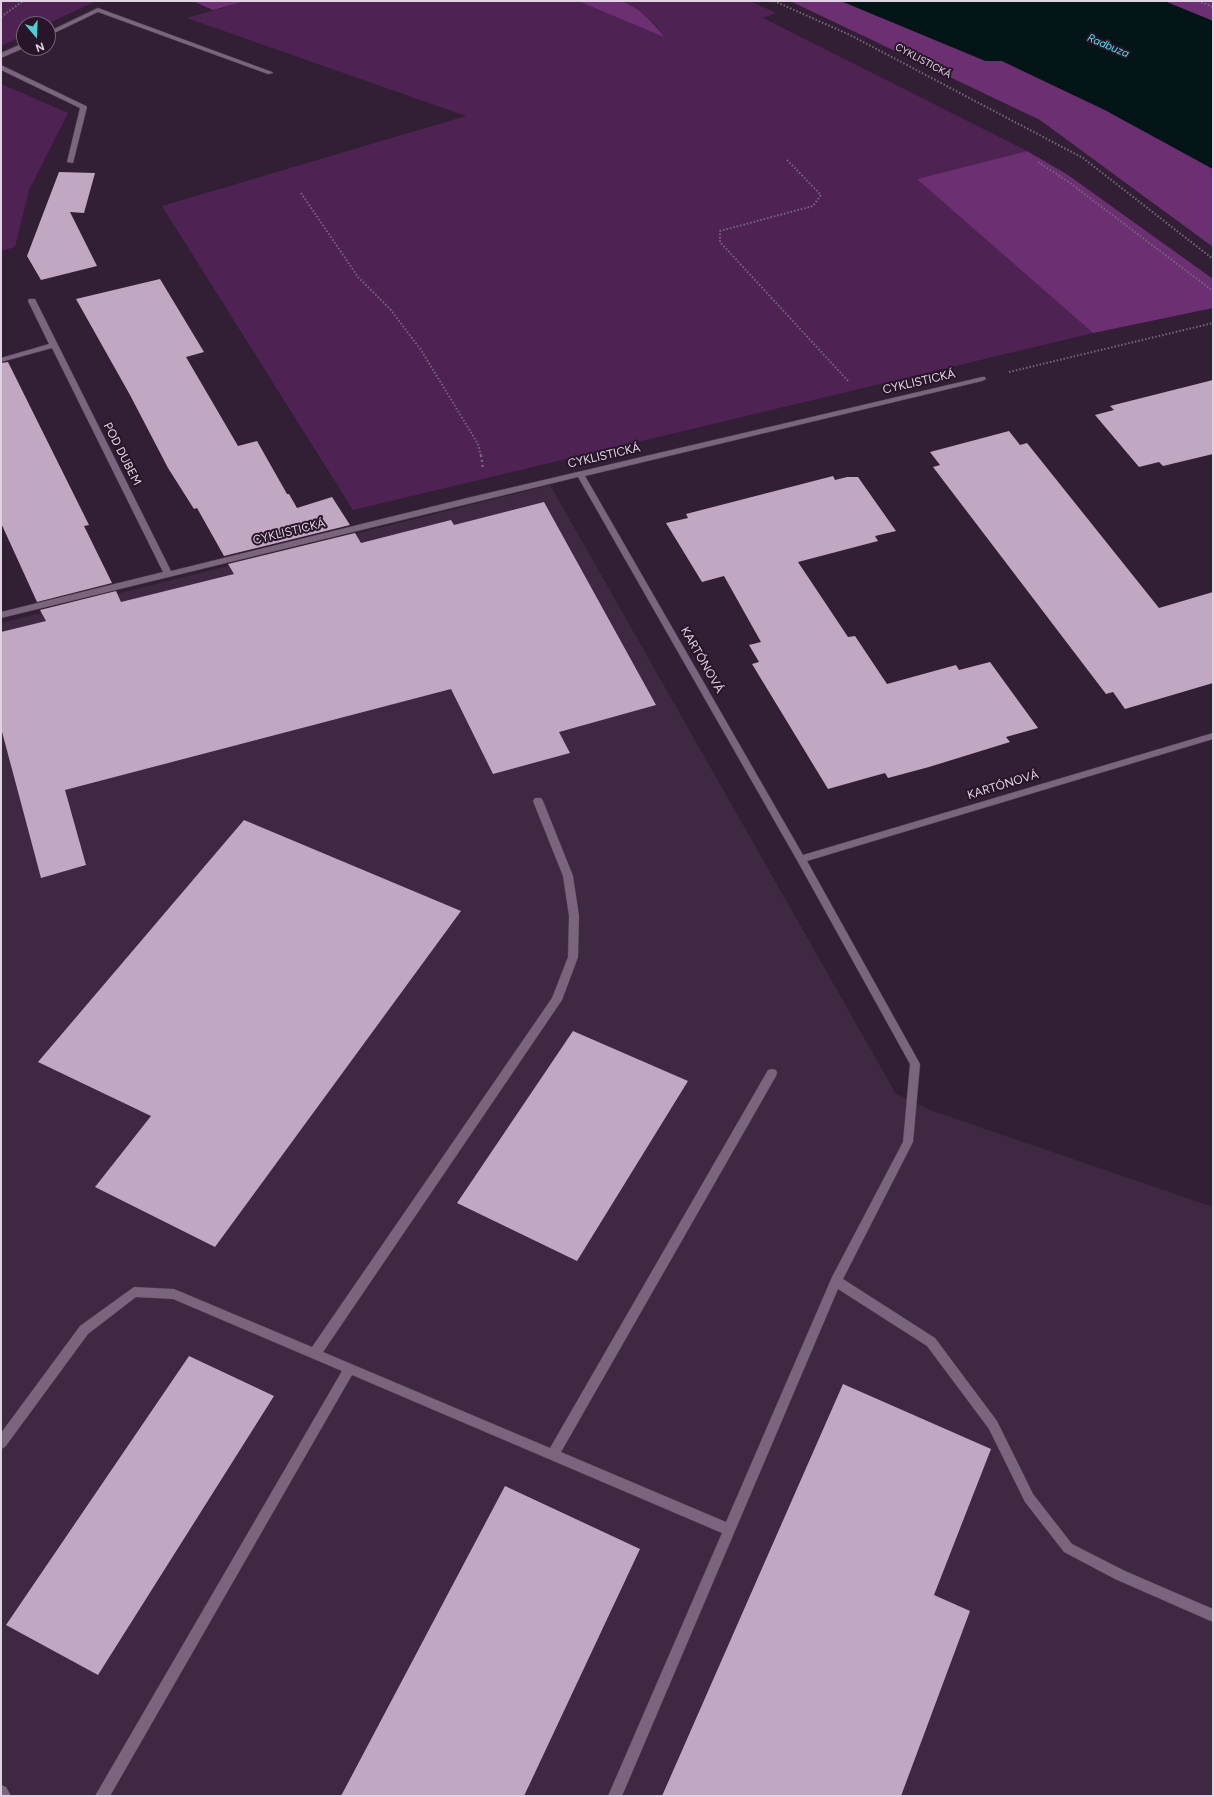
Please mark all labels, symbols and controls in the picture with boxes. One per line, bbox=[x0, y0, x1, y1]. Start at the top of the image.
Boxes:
north arrow bbox=[16, 16, 56, 56]
water label: Radbuza bbox=[1085, 31, 1131, 61]
text: N bbox=[34, 39, 46, 54]
street label: CYKLISTICKÁ bbox=[893, 41, 953, 81]
street label: CYKLISTICKÁ bbox=[881, 367, 957, 397]
street label: POD DUBEM bbox=[100, 420, 144, 488]
street label: CYKLISTICKÁ bbox=[566, 441, 642, 471]
street label: CYKLISTICKÁ bbox=[251, 516, 327, 548]
street label: KARTÓNOVÁ bbox=[677, 624, 727, 696]
street label: KARTÓNOVÁ bbox=[966, 767, 1040, 803]

